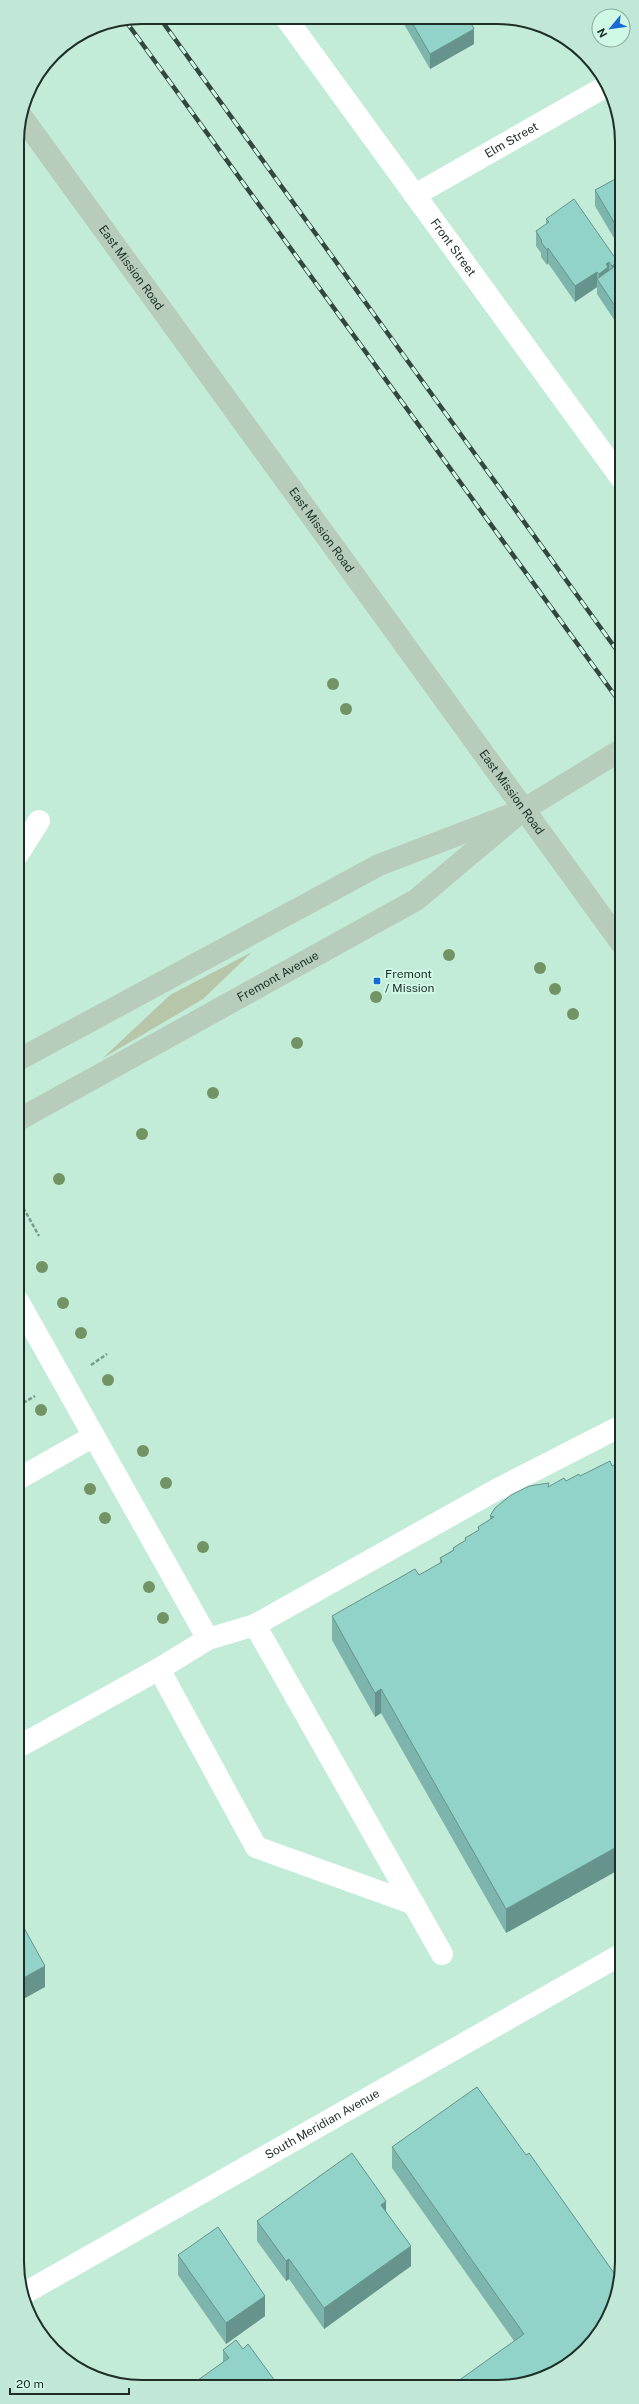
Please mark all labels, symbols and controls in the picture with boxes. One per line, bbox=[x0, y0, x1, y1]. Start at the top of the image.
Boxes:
north arrow bbox=[591, 8, 631, 48]
text: N bbox=[595, 26, 610, 40]
street label: Elm Street bbox=[482, 119, 541, 161]
street label: Front Street bbox=[428, 216, 479, 279]
street label: East Mission Road bbox=[96, 222, 167, 313]
street label: East Mission Road bbox=[286, 485, 357, 575]
street label: East Mission Road bbox=[476, 747, 547, 837]
street label: Fremont Avenue bbox=[235, 948, 321, 1005]
place label: Fremont / Mission bbox=[385, 967, 435, 995]
marker: Fremont / Mission bbox=[372, 976, 382, 986]
street label: South Meridian Avenue bbox=[262, 2086, 382, 2162]
scale bar bbox=[10, 2370, 129, 2396]
text: 20 m bbox=[16, 2377, 44, 2391]

